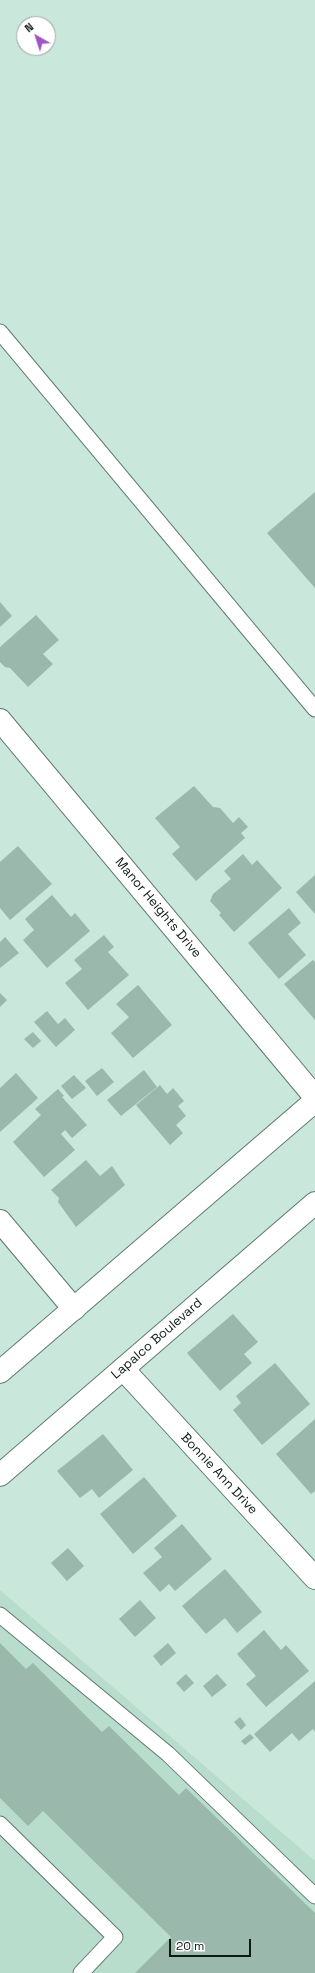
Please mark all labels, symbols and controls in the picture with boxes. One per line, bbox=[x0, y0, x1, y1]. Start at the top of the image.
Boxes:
north arrow bbox=[16, 16, 56, 56]
text: N bbox=[22, 20, 36, 35]
street label: Manor Heights Drive bbox=[112, 855, 204, 961]
street label: Lapalco Boulevard bbox=[108, 1295, 206, 1383]
street label: Bonnie Ann Drive bbox=[177, 1430, 261, 1518]
scale bar bbox=[171, 1931, 253, 1957]
text: 20 m bbox=[176, 1938, 204, 1954]

